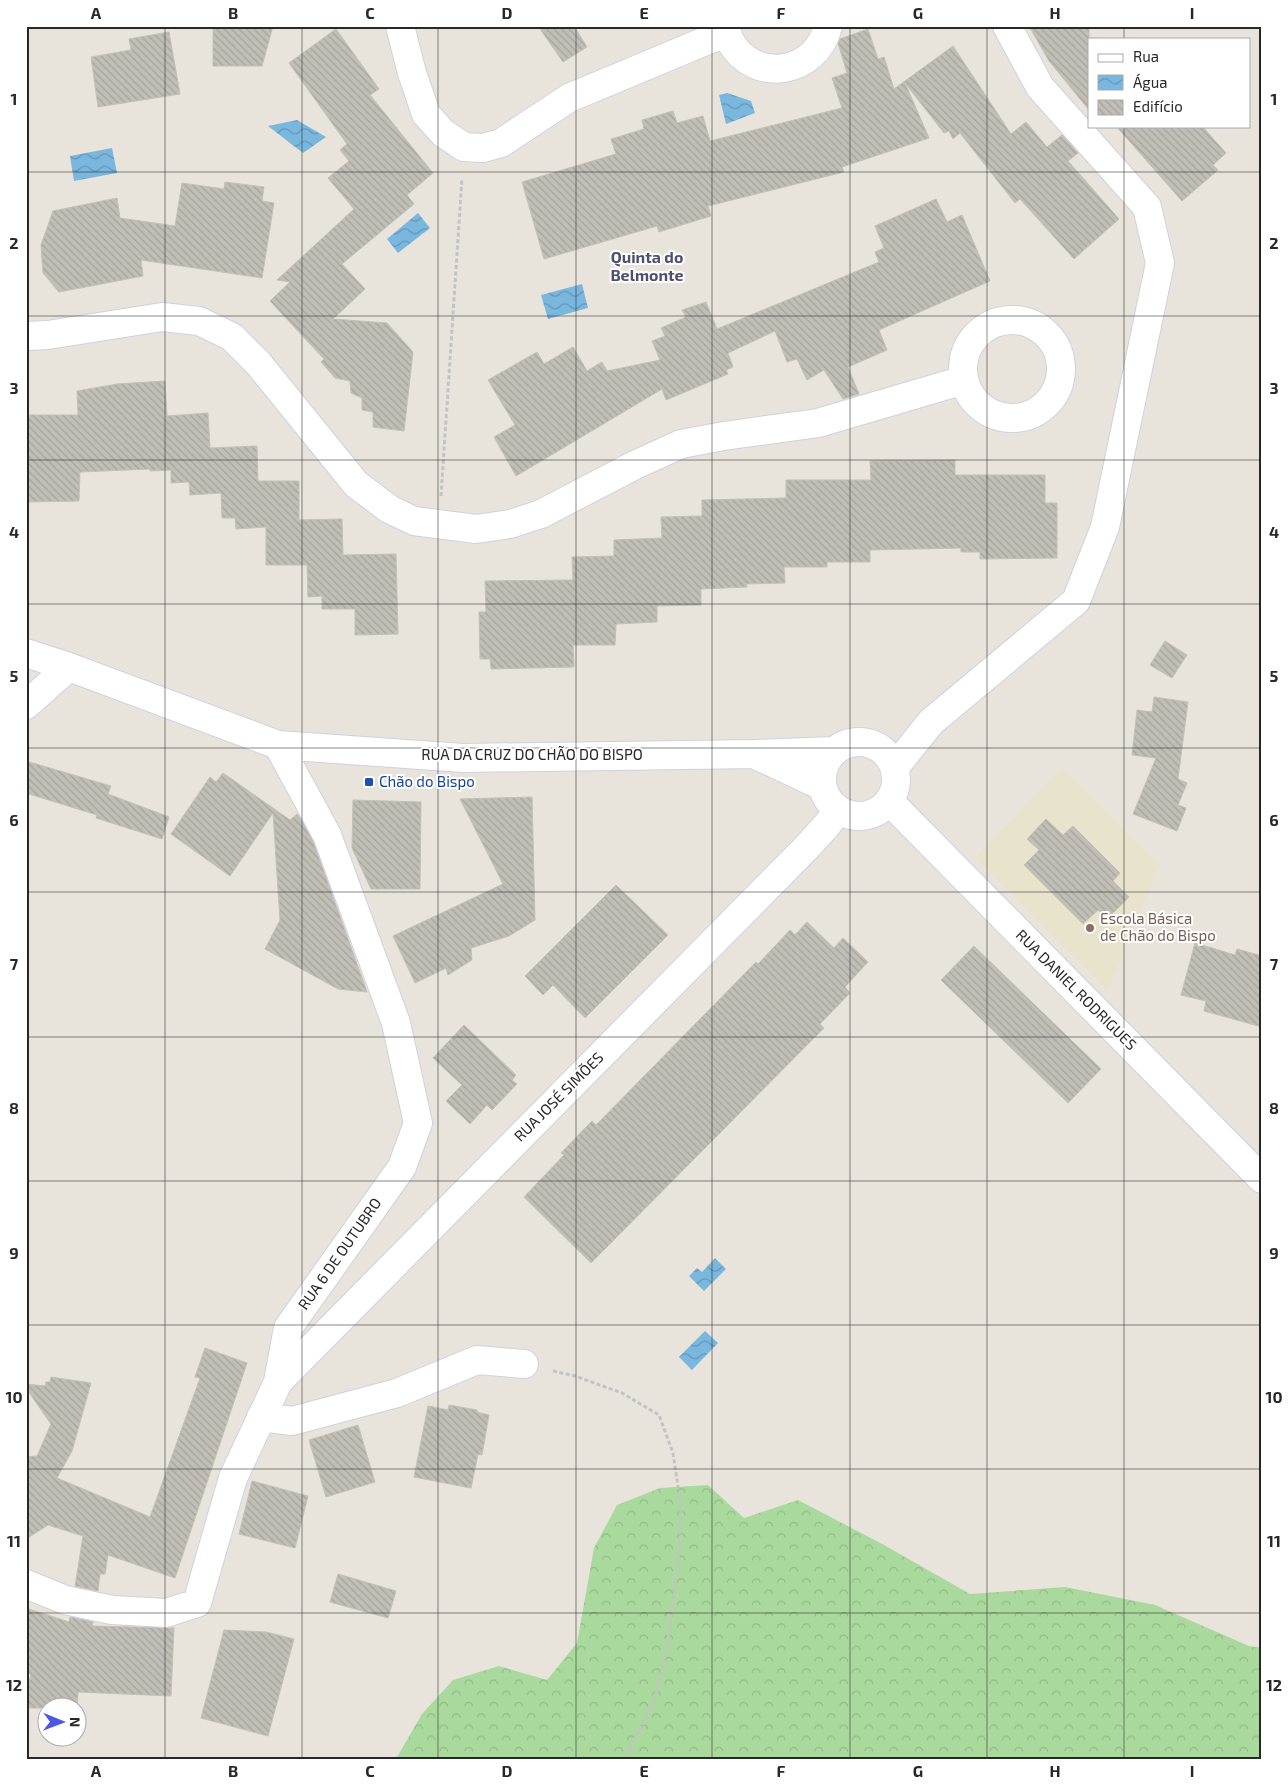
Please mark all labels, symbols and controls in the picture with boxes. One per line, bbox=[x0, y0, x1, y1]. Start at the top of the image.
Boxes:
text: A bbox=[91, 3, 102, 22]
text: B bbox=[228, 3, 238, 22]
text: C bbox=[365, 3, 375, 22]
text: D bbox=[502, 3, 513, 22]
text: E bbox=[639, 3, 649, 22]
text: F bbox=[777, 3, 786, 22]
text: G bbox=[913, 3, 923, 22]
text: H bbox=[1049, 3, 1061, 22]
text: I bbox=[1190, 3, 1194, 22]
legend bbox=[1088, 38, 1250, 128]
text: Rua bbox=[1133, 47, 1159, 65]
text: Água bbox=[1133, 73, 1168, 91]
text: 1 bbox=[11, 89, 17, 108]
text: 1 bbox=[1271, 89, 1277, 108]
text: Edifício bbox=[1133, 97, 1183, 115]
text: 2 bbox=[9, 233, 19, 252]
text: 2 bbox=[1269, 233, 1279, 252]
district label: Quinta do Belmonte bbox=[610, 247, 684, 284]
text: 3 bbox=[9, 378, 19, 397]
text: 3 bbox=[1269, 378, 1279, 397]
text: 4 bbox=[9, 522, 19, 541]
text: 4 bbox=[1269, 522, 1279, 541]
text: 5 bbox=[10, 666, 19, 685]
text: 5 bbox=[1270, 666, 1279, 685]
street label: RUA DA CRUZ DO CHÃO DO BISPO bbox=[421, 745, 643, 763]
place label: Chão do Bispo bbox=[379, 772, 475, 790]
marker: Chão do Bispo bbox=[363, 776, 375, 788]
text: 6 bbox=[9, 810, 19, 829]
text: 6 bbox=[1269, 810, 1279, 829]
place label: Escola Básica de Chão do Bispo bbox=[1100, 909, 1216, 944]
marker: Escola Básica de Chão do Bispo bbox=[1084, 922, 1096, 934]
street label: RUA DANIEL RODRIGUES bbox=[1013, 925, 1141, 1053]
text: 7 bbox=[10, 954, 19, 973]
text: 7 bbox=[1270, 954, 1279, 973]
street label: RUA JOSÉ SIMÕES bbox=[510, 1048, 607, 1145]
text: 8 bbox=[9, 1098, 19, 1117]
text: 8 bbox=[1269, 1098, 1279, 1117]
street label: RUA 6 DE OUTUBRO bbox=[294, 1194, 385, 1313]
text: 9 bbox=[9, 1243, 19, 1262]
text: 9 bbox=[1269, 1243, 1279, 1262]
text: 10 bbox=[5, 1387, 23, 1406]
text: 10 bbox=[1265, 1387, 1283, 1406]
text: 11 bbox=[7, 1531, 21, 1550]
text: 11 bbox=[1267, 1531, 1281, 1550]
text: 12 bbox=[6, 1675, 22, 1694]
text: 12 bbox=[1266, 1675, 1282, 1694]
north arrow bbox=[38, 1698, 88, 1748]
text: N bbox=[67, 1717, 84, 1727]
text: A bbox=[91, 1761, 102, 1780]
text: B bbox=[228, 1761, 238, 1780]
text: C bbox=[365, 1761, 375, 1780]
text: D bbox=[502, 1761, 513, 1780]
text: E bbox=[639, 1761, 649, 1780]
text: F bbox=[777, 1761, 786, 1780]
text: G bbox=[913, 1761, 923, 1780]
text: H bbox=[1049, 1761, 1061, 1780]
text: I bbox=[1190, 1761, 1194, 1780]

